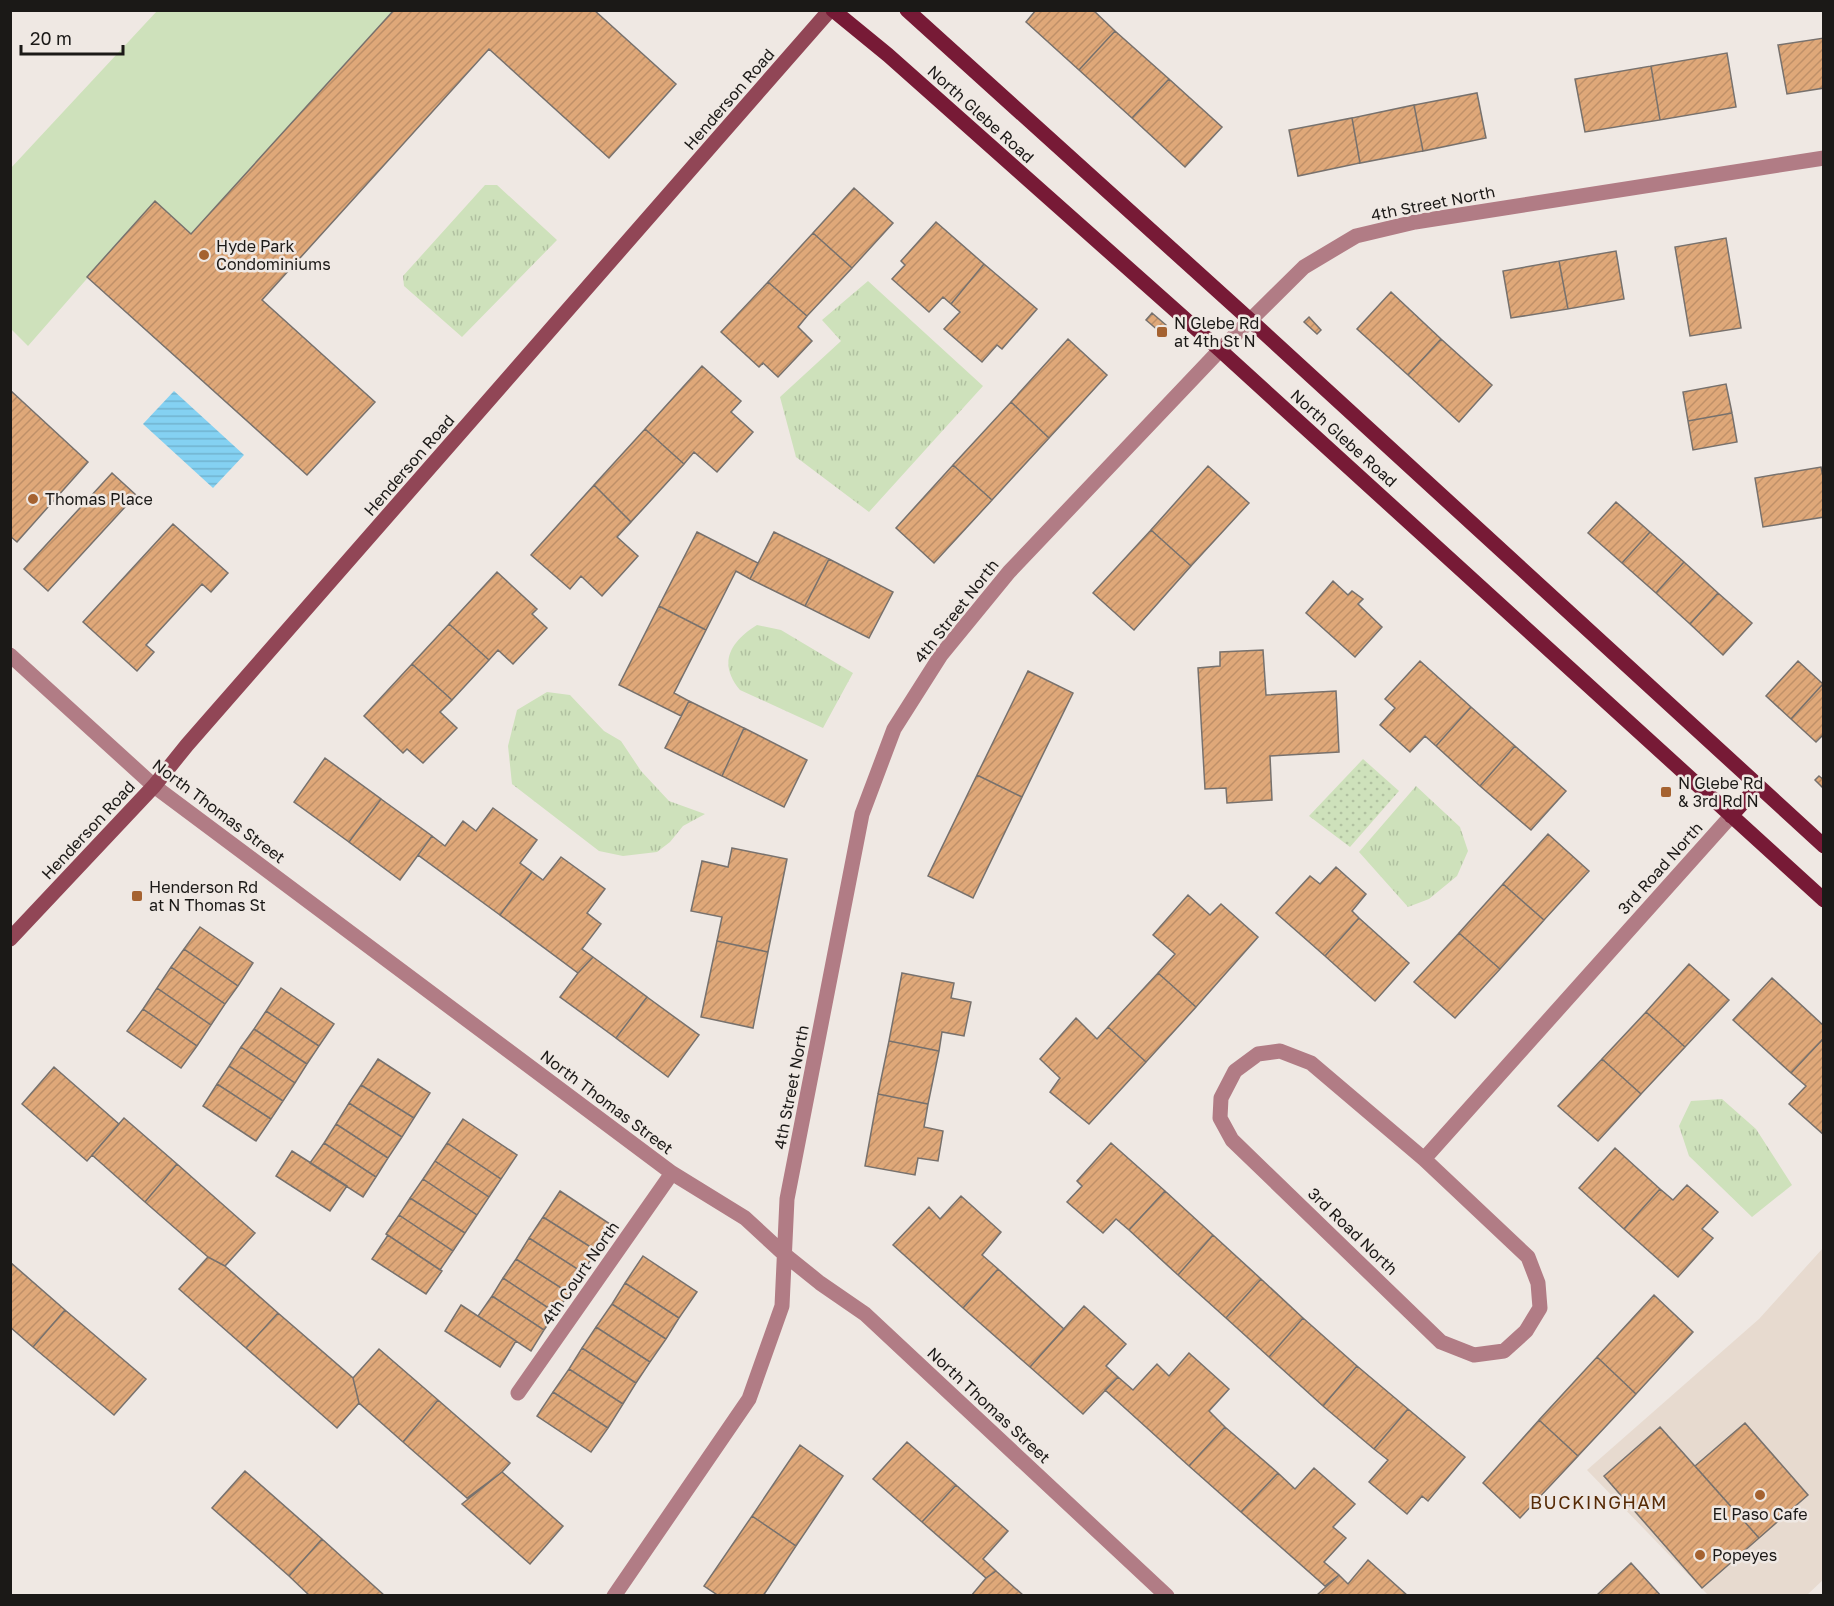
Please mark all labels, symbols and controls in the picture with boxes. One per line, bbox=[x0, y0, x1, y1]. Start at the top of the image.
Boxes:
scale bar bbox=[21, 18, 123, 56]
text: 20 m bbox=[30, 27, 72, 49]
street label: Henderson Road bbox=[680, 44, 778, 154]
street label: North Glebe Road bbox=[924, 61, 1038, 167]
street label: 4th Street North bbox=[1369, 181, 1497, 225]
place label: Hyde Park Condominiums bbox=[216, 236, 331, 274]
marker: Hyde Park Condominiums bbox=[197, 248, 211, 262]
place label: N Glebe Rd at 4th St N bbox=[1174, 313, 1259, 351]
marker: N Glebe Rd at 4th St N bbox=[1155, 325, 1169, 339]
street label: North Glebe Road bbox=[1287, 385, 1401, 491]
street label: Henderson Road bbox=[360, 410, 458, 520]
place label: Thomas Place bbox=[45, 489, 153, 509]
marker: Thomas Place bbox=[26, 492, 40, 506]
street label: 4th Street North bbox=[909, 555, 1003, 667]
street label: North Thomas Street bbox=[149, 755, 289, 867]
place label: N Glebe Rd & 3rd Rd N bbox=[1678, 773, 1763, 811]
street label: Henderson Road bbox=[37, 776, 139, 884]
marker: N Glebe Rd & 3rd Rd N bbox=[1659, 785, 1673, 799]
street label: 3rd Road North bbox=[1613, 818, 1707, 918]
place label: Henderson Rd at N Thomas St bbox=[149, 877, 266, 915]
marker: Henderson Rd at N Thomas St bbox=[130, 889, 144, 903]
street label: 4th Street North bbox=[769, 1023, 813, 1151]
street label: North Thomas Street bbox=[537, 1046, 677, 1158]
street label: 3rd Road North bbox=[1304, 1183, 1402, 1279]
street label: 4th Court North bbox=[537, 1217, 623, 1329]
street label: North Thomas Street bbox=[923, 1343, 1055, 1467]
marker: El Paso Cafe bbox=[1753, 1488, 1767, 1502]
district label: BUCKINGHAM bbox=[1530, 1491, 1668, 1513]
place label: El Paso Cafe bbox=[1712, 1504, 1808, 1524]
place label: Popeyes bbox=[1712, 1545, 1777, 1565]
marker: Popeyes bbox=[1693, 1548, 1707, 1562]

